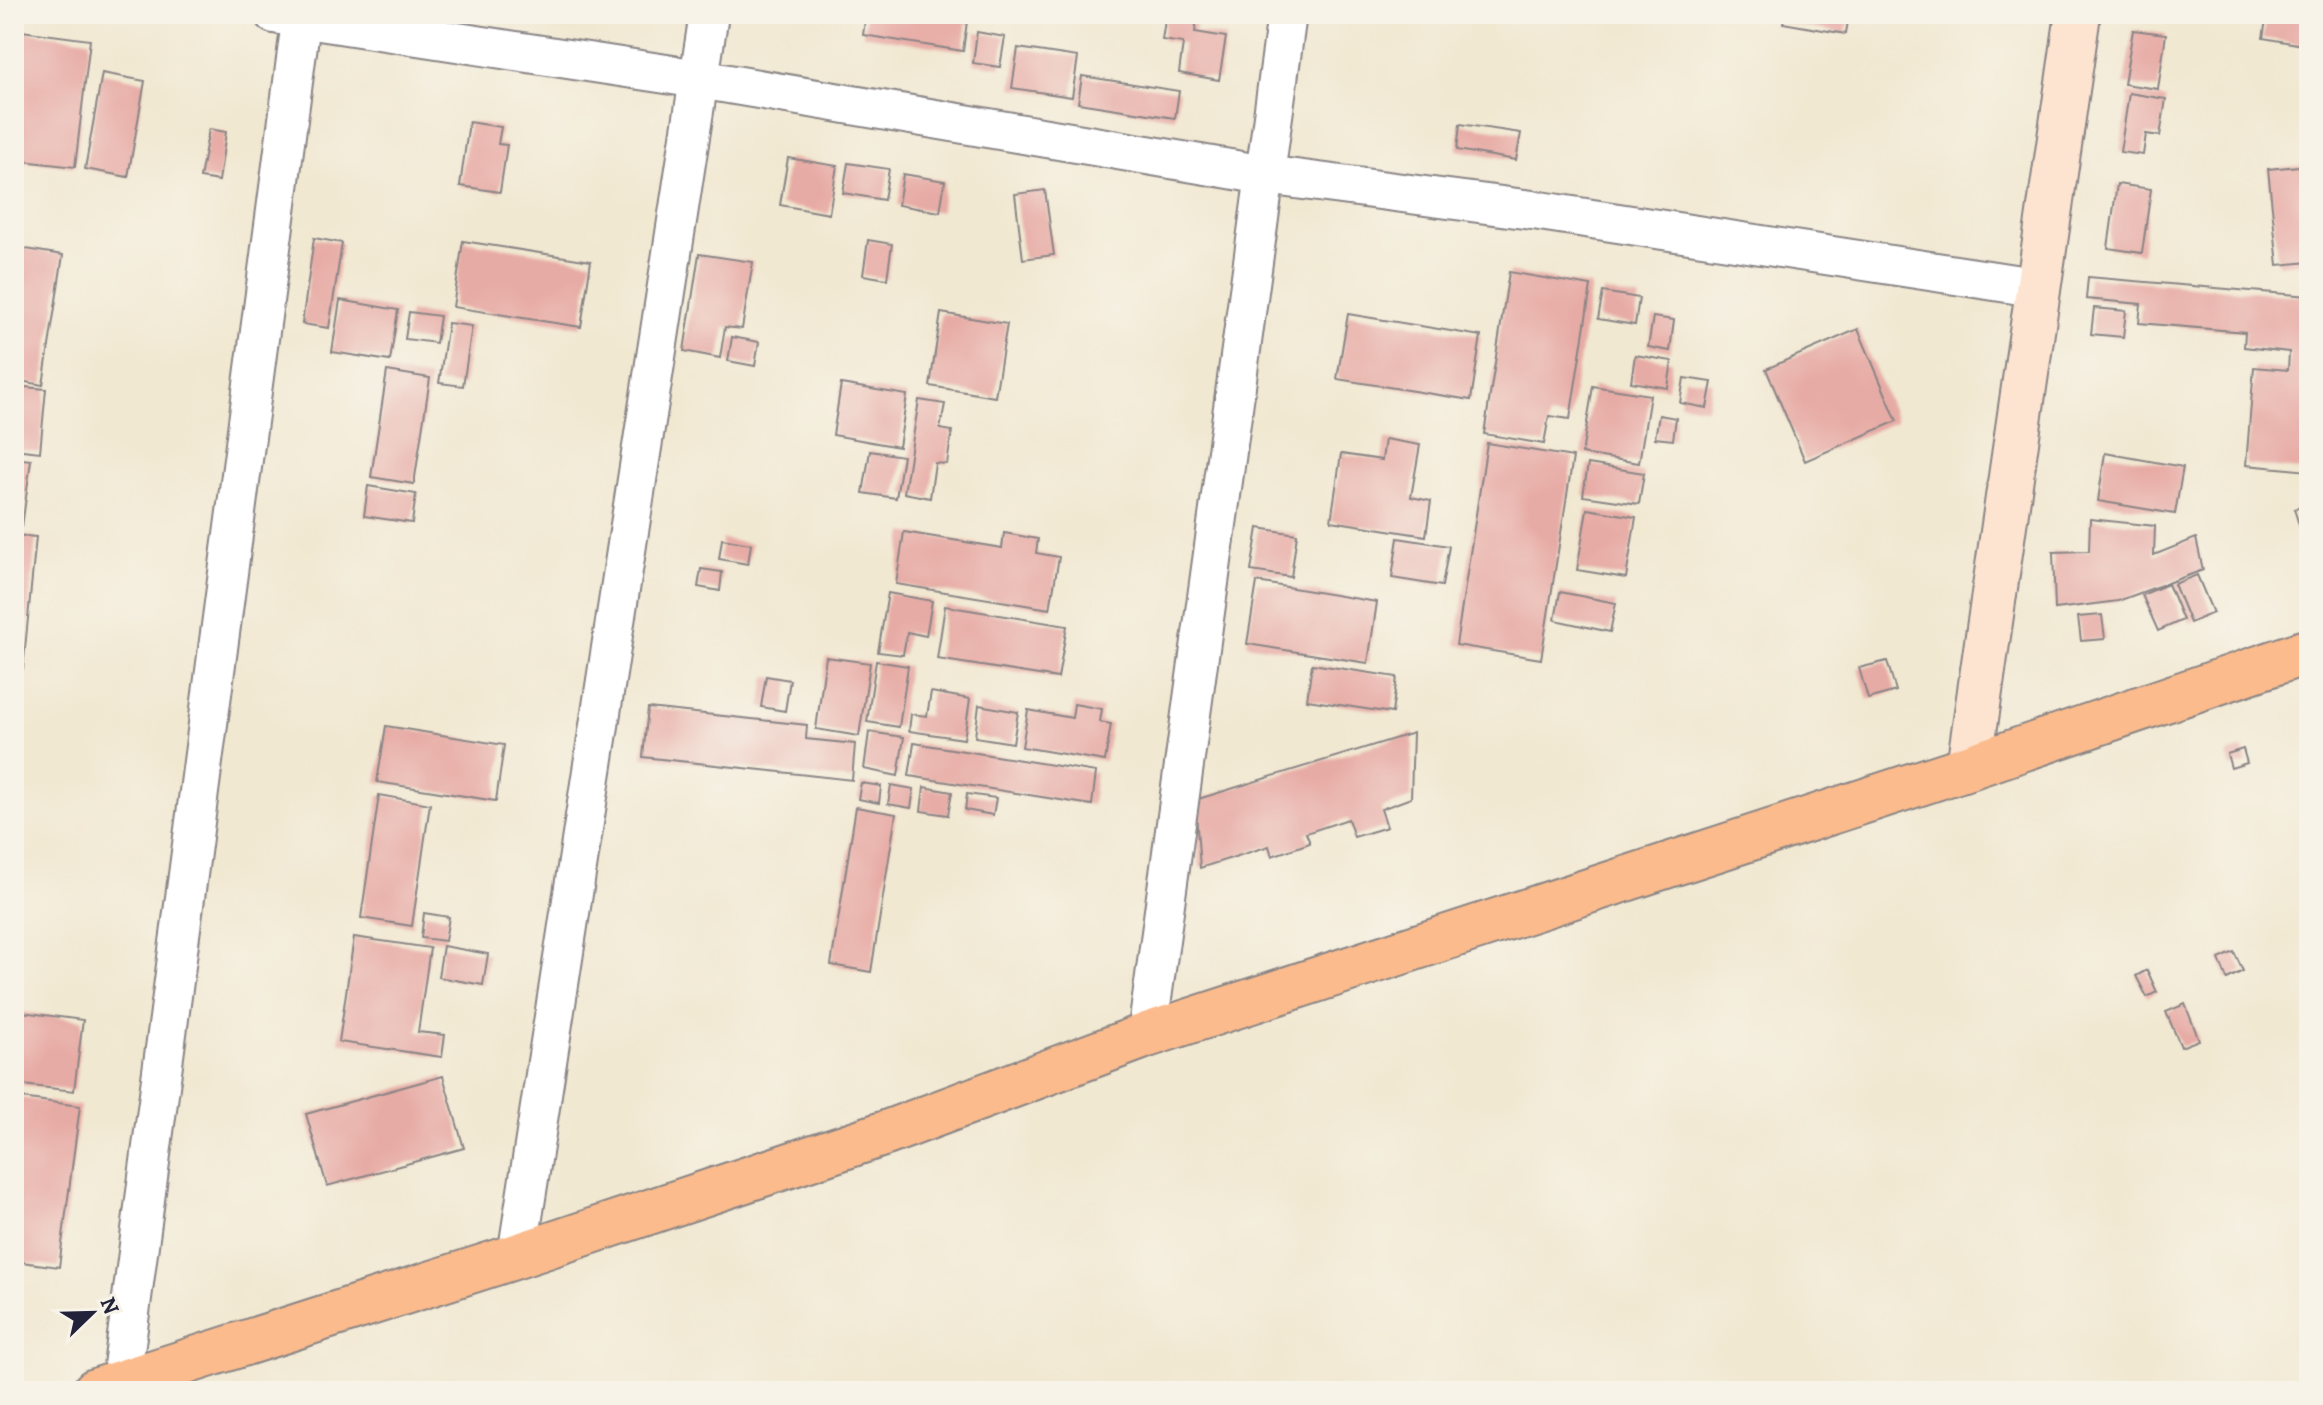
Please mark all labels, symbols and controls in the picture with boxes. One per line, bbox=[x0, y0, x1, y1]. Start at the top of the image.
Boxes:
north arrow bbox=[52, 1273, 132, 1353]
text: N bbox=[93, 1292, 126, 1319]

